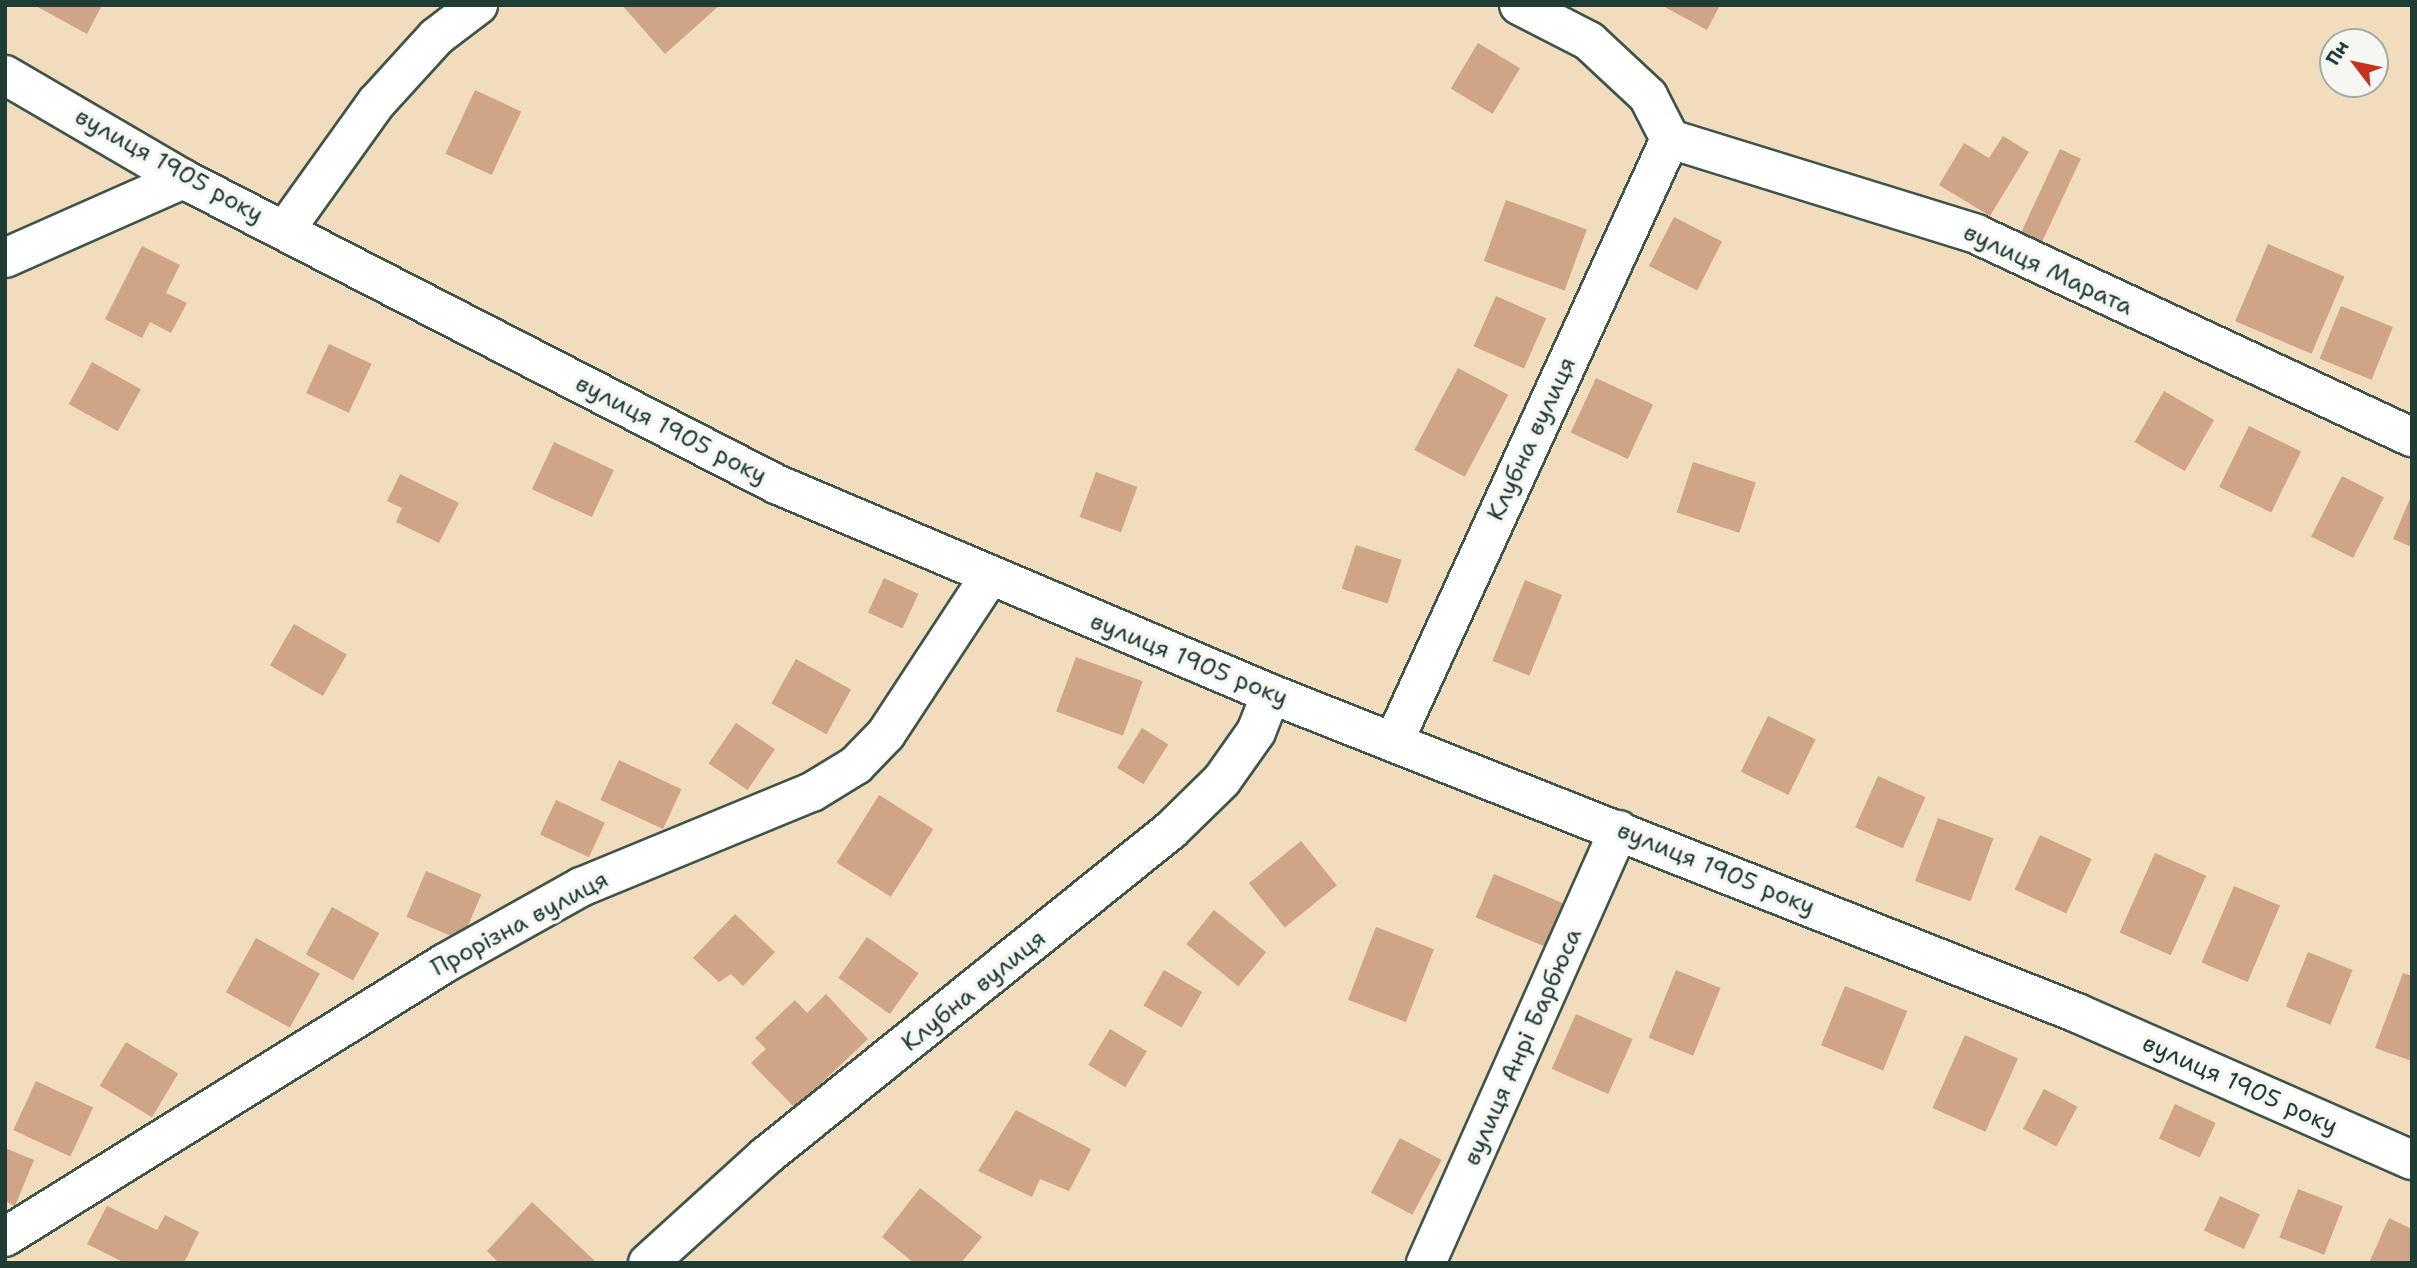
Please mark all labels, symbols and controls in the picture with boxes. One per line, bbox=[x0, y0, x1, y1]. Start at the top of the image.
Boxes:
north arrow bbox=[2319, 28, 2389, 98]
text: Пн bbox=[2320, 35, 2355, 70]
street label: вулиця 1905 року bbox=[70, 102, 268, 230]
street label: вулиця Марата bbox=[1959, 218, 2137, 322]
street label: Клубна вулиця bbox=[1482, 353, 1582, 525]
street label: вулиця 1905 року bbox=[571, 369, 771, 491]
street label: вулиця 1905 року bbox=[1086, 607, 1292, 713]
street label: вулиця 1905 року bbox=[1613, 816, 1819, 922]
street label: Прорізна вулиця bbox=[426, 865, 614, 983]
street label: Клубна вулиця bbox=[896, 924, 1052, 1058]
street label: вулиця Анрі Барбюса bbox=[1458, 924, 1588, 1170]
street label: вулиця 1905 року bbox=[2138, 1029, 2342, 1141]

